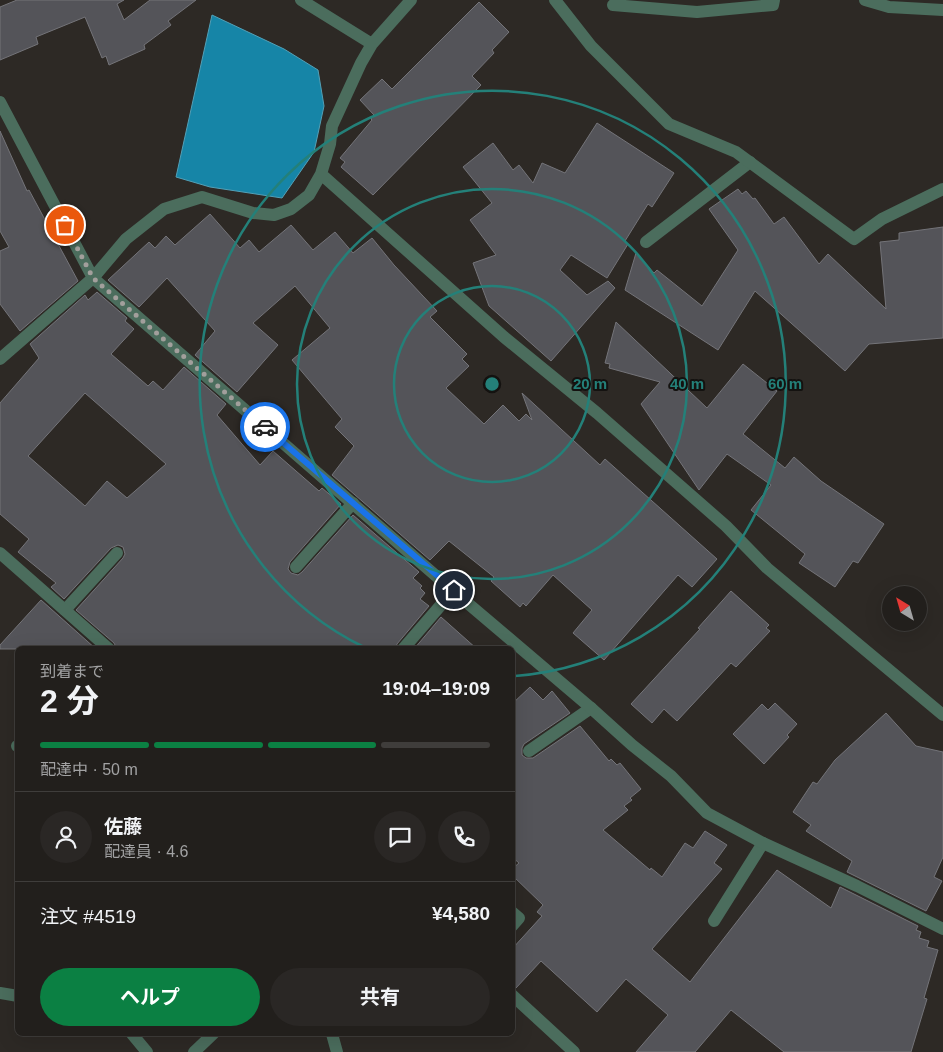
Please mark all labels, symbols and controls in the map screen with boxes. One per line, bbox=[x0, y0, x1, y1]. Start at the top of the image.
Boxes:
pin bbox=[44, 204, 86, 246]
icon: bag bbox=[51, 211, 79, 239]
centre of rings bbox=[483, 375, 501, 393]
text: 20 m bbox=[573, 375, 607, 392]
text: 40 m bbox=[670, 375, 704, 392]
text: 60 m bbox=[768, 375, 802, 392]
courier bbox=[240, 402, 290, 452]
icon: car bbox=[251, 413, 279, 441]
pin bbox=[433, 569, 475, 611]
icon: home bbox=[440, 576, 468, 604]
north arrow bbox=[882, 586, 928, 631]
map controls bbox=[882, 586, 927, 631]
text: 到着まで bbox=[40, 663, 104, 680]
text: 19:04–19:09 bbox=[382, 678, 490, 699]
text: 2 分 bbox=[40, 683, 99, 719]
text: 配達中 · 50 m bbox=[40, 761, 138, 778]
button: person bbox=[40, 811, 92, 863]
button: chat bbox=[374, 811, 426, 863]
button: phone bbox=[438, 811, 490, 863]
text: 佐藤 bbox=[104, 816, 142, 837]
text: 配達員 · 4.6 bbox=[104, 843, 188, 860]
text: ¥4,580 bbox=[432, 903, 490, 924]
text: 注文 #4519 bbox=[40, 906, 136, 927]
button: ヘルプ bbox=[40, 968, 260, 1026]
button: 共有 bbox=[270, 968, 490, 1026]

